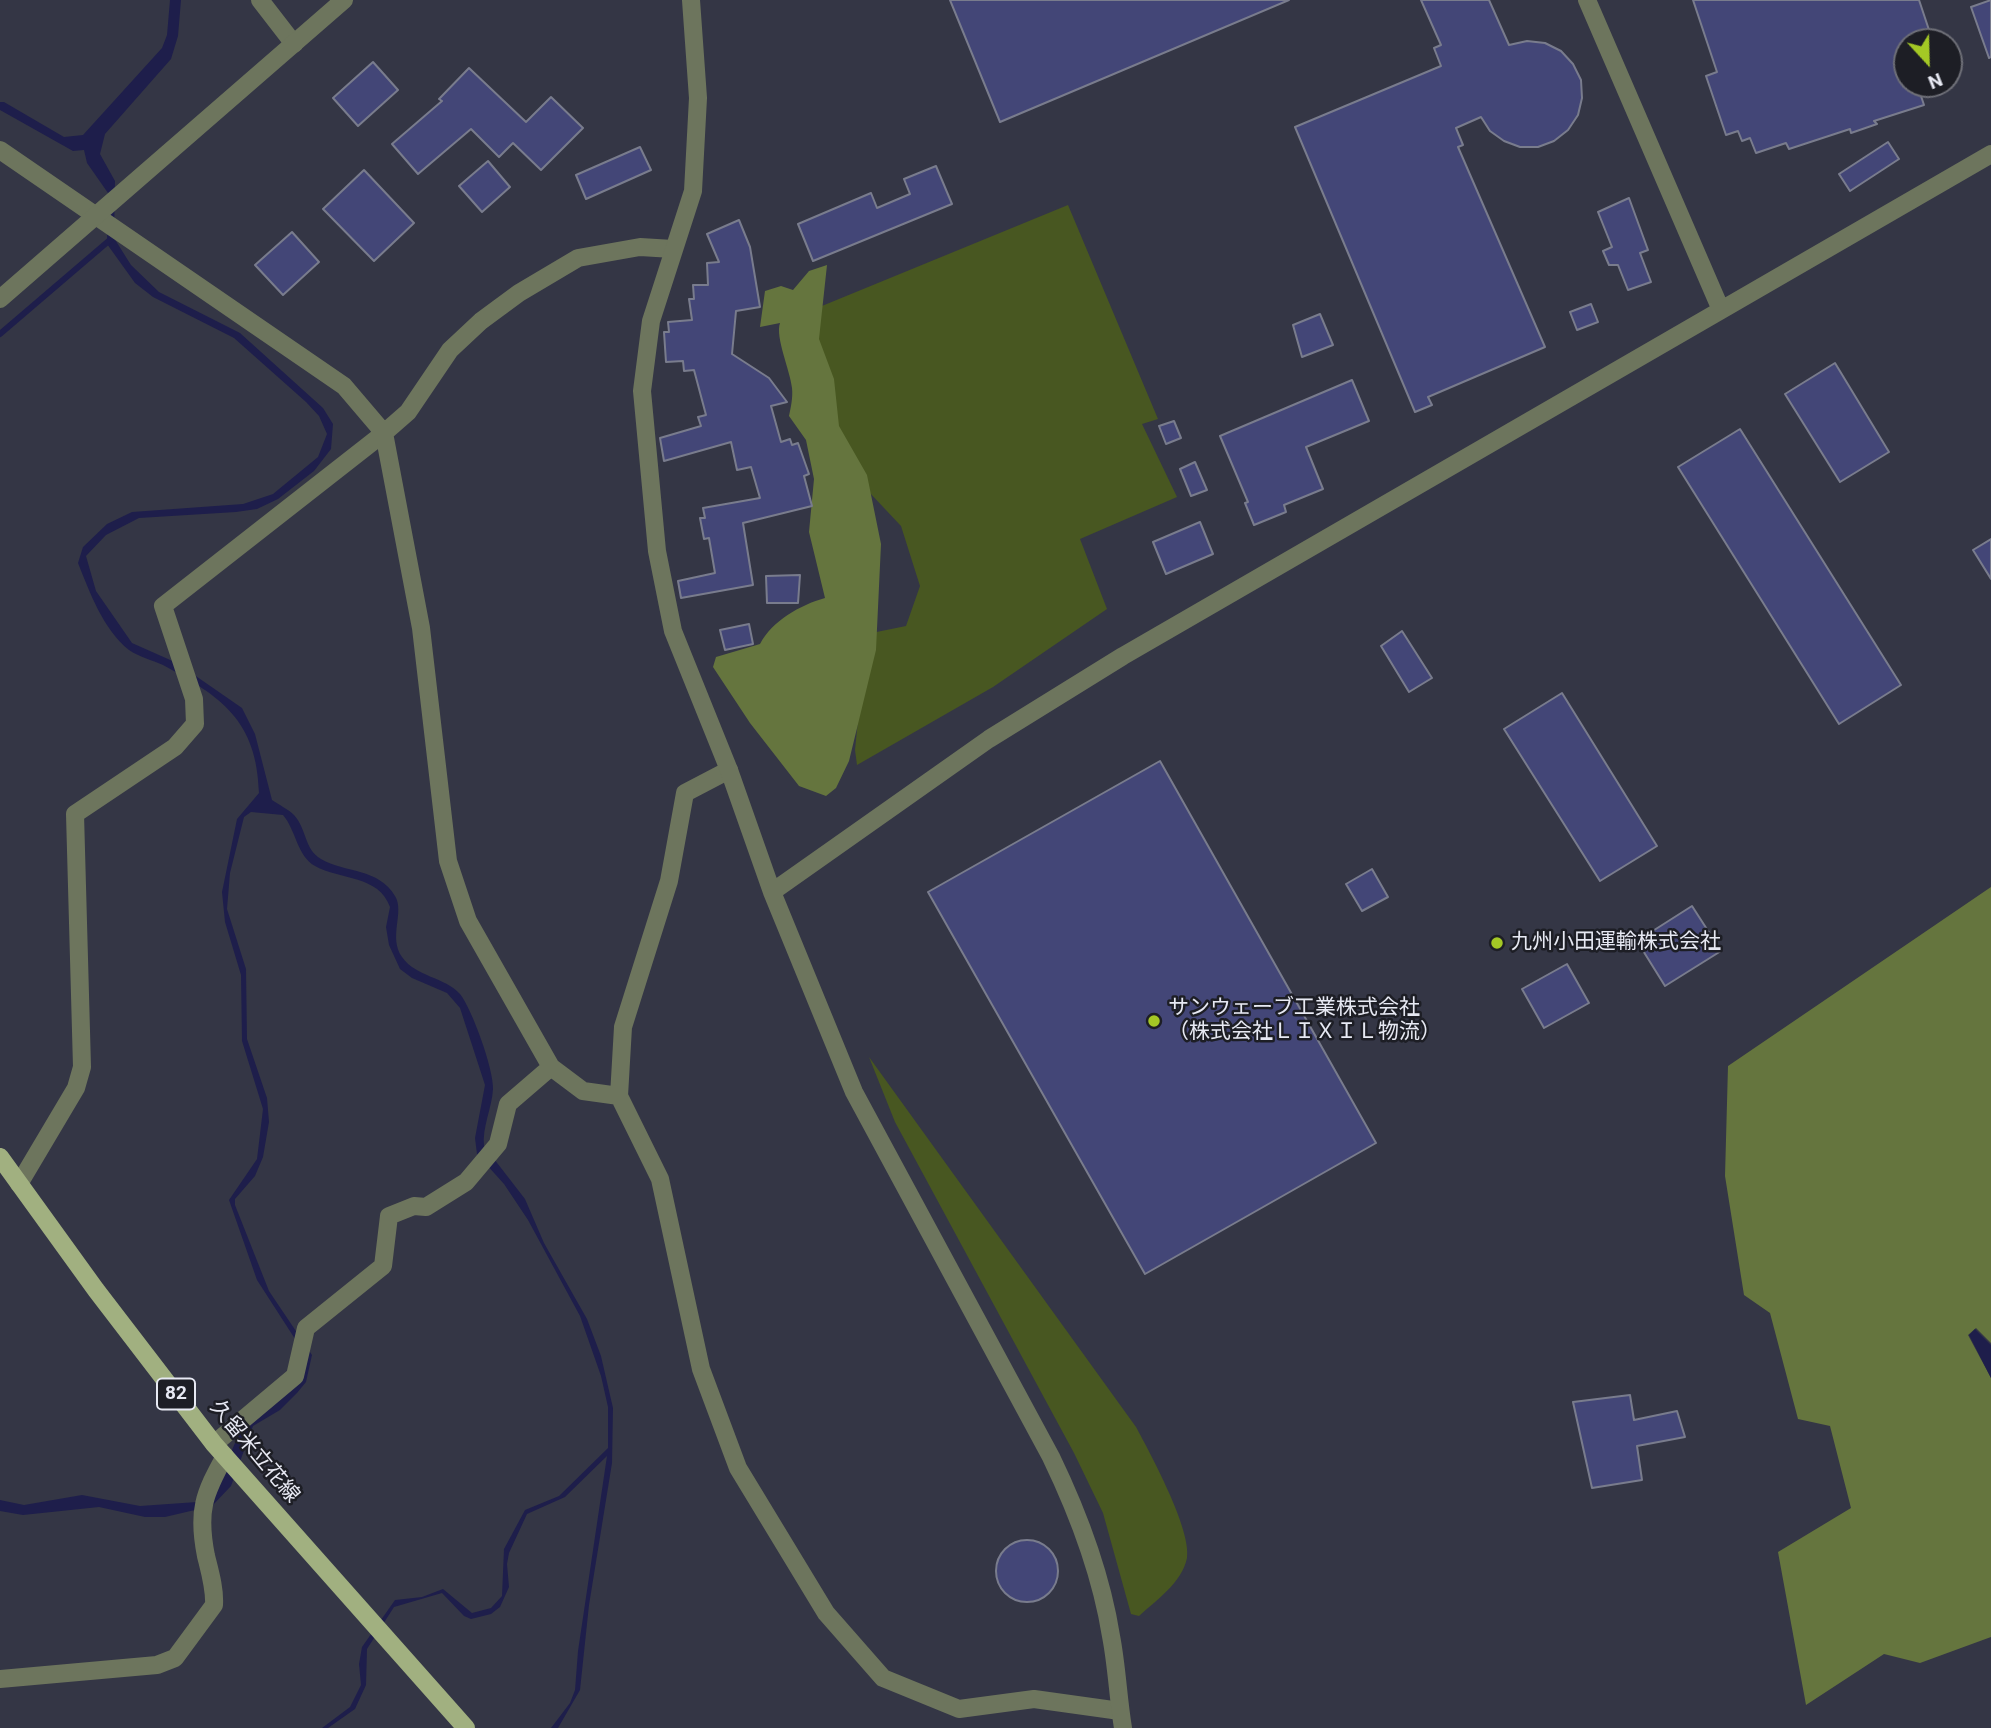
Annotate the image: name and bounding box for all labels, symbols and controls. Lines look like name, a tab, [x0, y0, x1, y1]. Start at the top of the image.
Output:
north arrow	[1893, 28, 1963, 98]
text: N	[1925, 68, 1946, 94]
place label: 九州小田運輸株式会社	[1511, 930, 1721, 956]
marker: 九州小田運輸株式会社	[1489, 935, 1505, 951]
place label: サンウェーブ工業株式会社 （株式会社ＬＩＸＩＬ物流）	[1168, 996, 1441, 1046]
marker: サンウェーブ工業株式会社 （株式会社ＬＩＸＩＬ物流）	[1146, 1013, 1162, 1029]
road number: 82	[157, 1378, 195, 1410]
street label: 久留米立花線	[204, 1396, 304, 1508]

